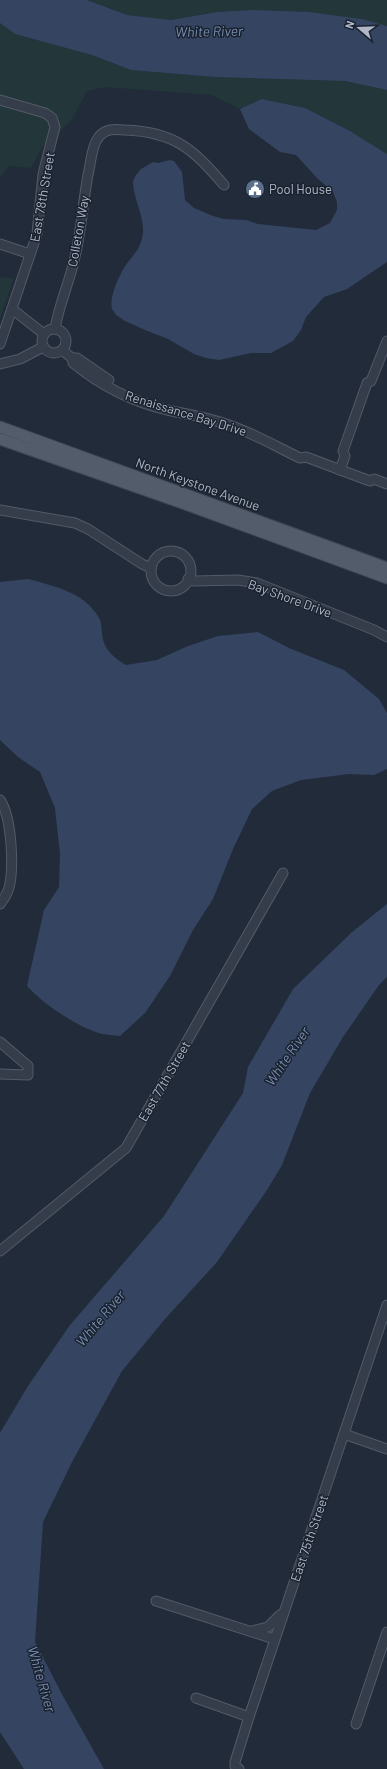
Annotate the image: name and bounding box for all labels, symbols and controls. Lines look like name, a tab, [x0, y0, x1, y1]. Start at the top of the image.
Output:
north arrow	[339, 8, 379, 48]
text: N	[342, 19, 356, 30]
water label: White River	[175, 22, 244, 40]
street label: East 78th Street	[26, 151, 58, 243]
public building icon: Pool House	[244, 178, 266, 200]
place label: Pool House	[269, 181, 332, 197]
street label: Colleton Way	[64, 194, 92, 268]
street label: Renaissance Bay Drive	[123, 387, 249, 439]
street label: North Keystone Avenue	[134, 454, 262, 514]
street label: Bay Shore Drive	[246, 575, 334, 621]
water label: White River	[261, 1022, 314, 1089]
street label: East 77th Street	[135, 1038, 193, 1124]
water label: White River	[72, 1286, 129, 1349]
street label: East 75th Street	[287, 1492, 331, 1584]
water label: White River	[25, 1644, 60, 1715]

